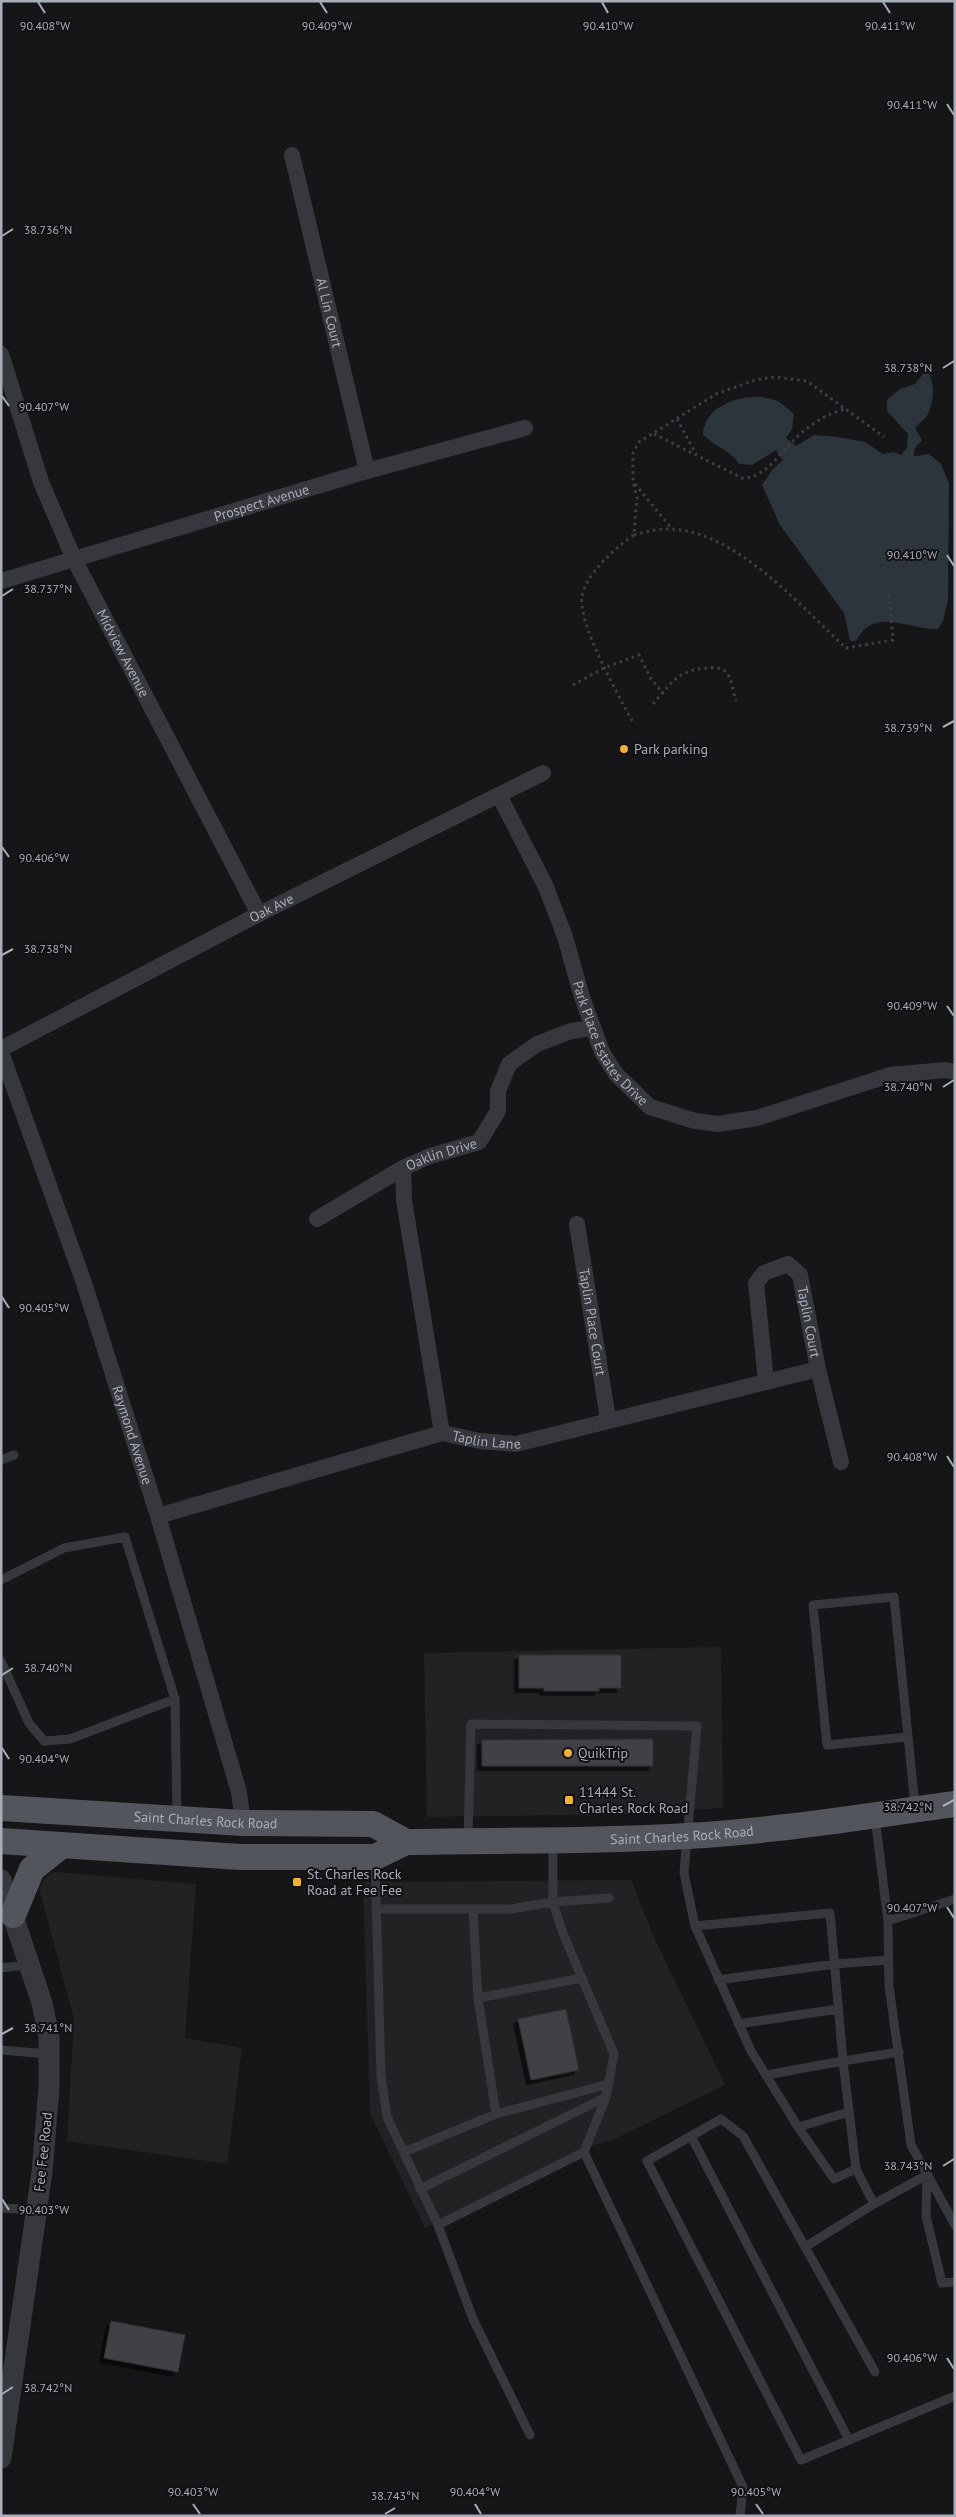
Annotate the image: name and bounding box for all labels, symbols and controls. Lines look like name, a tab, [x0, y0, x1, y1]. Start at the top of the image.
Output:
text: 90.408°W	[20, 18, 70, 33]
text: 90.409°W	[302, 18, 352, 33]
text: 90.410°W	[583, 18, 633, 33]
text: 90.411°W	[865, 18, 915, 33]
text: 90.411°W	[887, 97, 937, 112]
text: 38.736°N	[24, 222, 72, 237]
street label: Al Lin Court	[312, 276, 346, 349]
text: 38.738°N	[884, 360, 932, 375]
text: 90.407°W	[19, 399, 69, 414]
street label: Prospect Avenue	[212, 480, 311, 525]
text: 90.410°W	[887, 547, 937, 562]
text: 38.737°N	[24, 581, 72, 596]
street label: Midview Avenue	[93, 606, 153, 700]
text: 38.739°N	[884, 720, 932, 735]
place label: Park parking	[634, 740, 708, 758]
marker: Park parking	[618, 743, 630, 755]
text: 90.406°W	[19, 850, 69, 865]
street label: Oak Ave	[246, 889, 297, 927]
text: 38.738°N	[24, 941, 72, 956]
street label: Park Place Estates Drive	[569, 979, 652, 1109]
text: 90.409°W	[887, 998, 937, 1013]
text: 38.740°N	[884, 1079, 932, 1094]
street label: Oaklin Drive	[403, 1134, 479, 1175]
street label: Taplin Place Court	[575, 1267, 610, 1377]
street label: Taplin Court	[793, 1285, 825, 1360]
text: 90.405°W	[19, 1300, 69, 1315]
street label: Raymond Avenue	[108, 1383, 156, 1487]
street label: Taplin Lane	[451, 1426, 523, 1453]
text: 90.408°W	[887, 1449, 937, 1464]
text: 38.740°N	[24, 1660, 72, 1675]
place label: QuikTrip	[578, 1744, 628, 1762]
marker: QuikTrip	[562, 1747, 574, 1759]
text: 90.404°W	[19, 1751, 69, 1766]
place label: 11444 St. Charles Rock Road	[579, 1783, 688, 1817]
marker: 11444 St. Charles Rock Road	[563, 1794, 575, 1806]
text: 38.742°N	[884, 1799, 932, 1814]
street label: Saint Charles Rock Road	[133, 1807, 278, 1832]
street label: Saint Charles Rock Road	[610, 1822, 755, 1848]
place label: St. Charles Rock Road at Fee Fee	[307, 1865, 402, 1899]
marker: St. Charles Rock Road at Fee Fee	[291, 1876, 303, 1888]
text: 90.407°W	[887, 1900, 937, 1915]
text: 38.741°N	[24, 2020, 72, 2035]
street label: Fee Fee Road	[30, 2111, 56, 2193]
text: 38.743°N	[884, 2158, 932, 2173]
text: 90.403°W	[19, 2202, 69, 2217]
text: 90.406°W	[887, 2350, 937, 2365]
text: 38.742°N	[24, 2380, 72, 2395]
text: 90.403°W	[168, 2484, 218, 2499]
text: 90.404°W	[450, 2484, 500, 2499]
text: 90.405°W	[731, 2484, 781, 2499]
text: 38.743°N	[371, 2488, 419, 2503]

